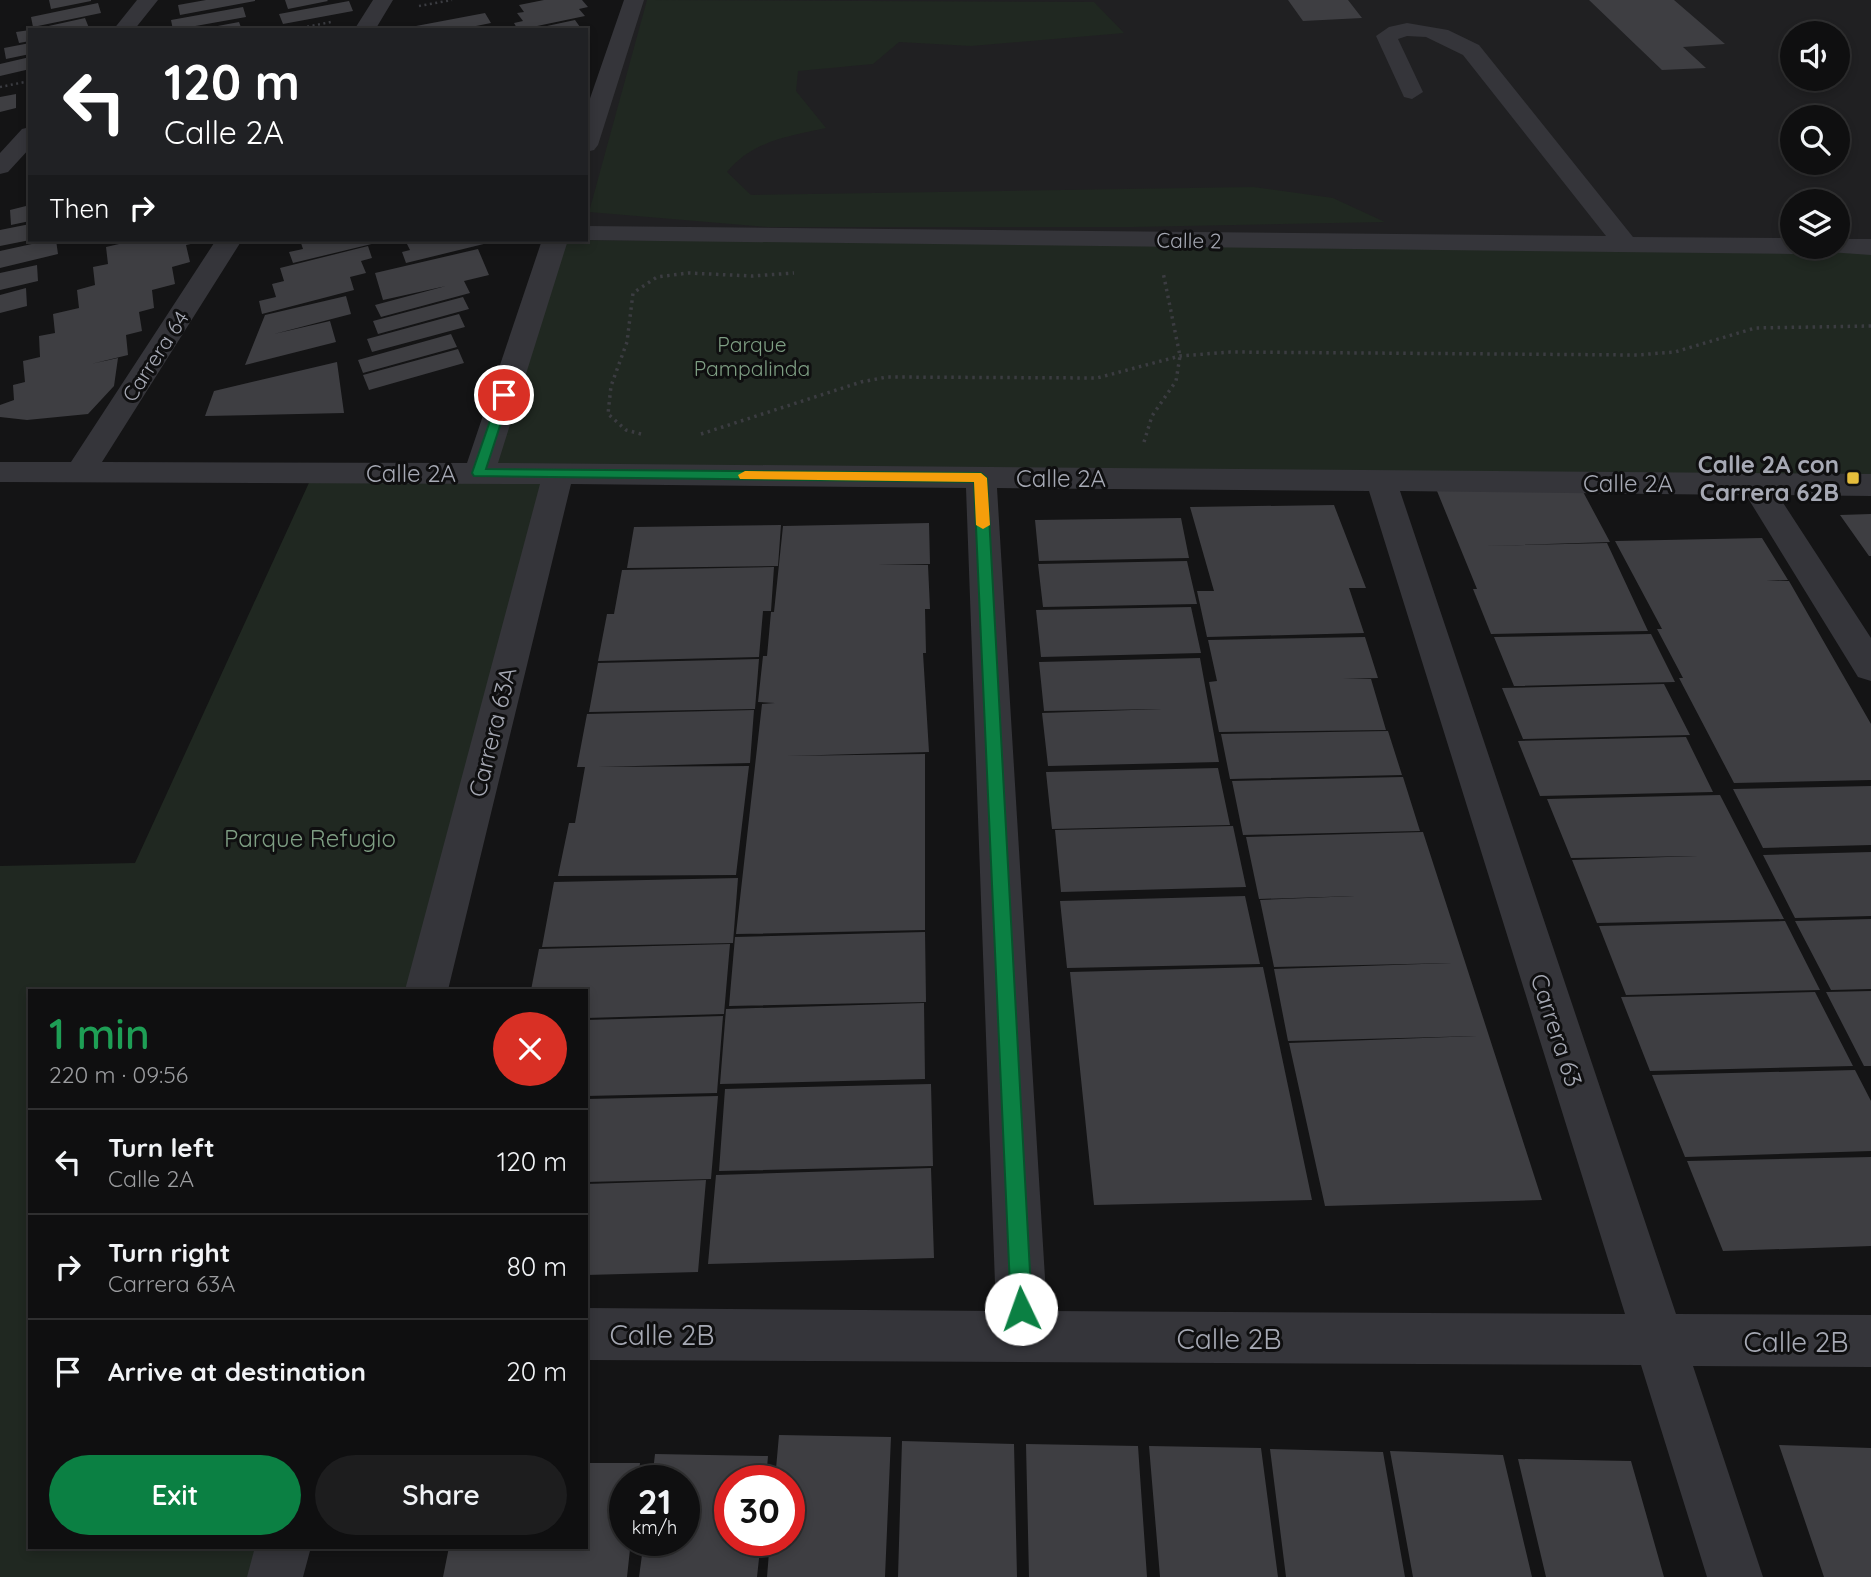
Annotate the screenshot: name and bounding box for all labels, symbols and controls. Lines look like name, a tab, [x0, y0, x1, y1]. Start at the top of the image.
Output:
map controls	[1780, 21, 1850, 259]
button: sound	[1780, 21, 1850, 91]
text: 120 m	[164, 51, 300, 112]
icon: left	[49, 56, 140, 147]
button: search	[1780, 105, 1850, 175]
text: Calle 2A	[164, 112, 284, 152]
icon: right	[123, 189, 161, 227]
button: layers	[1780, 189, 1850, 259]
text: Then	[49, 192, 109, 225]
street label: Calle 2	[1156, 226, 1222, 254]
street label: Carrera 64	[116, 306, 194, 406]
park label: Parque Pampalinda	[694, 331, 810, 381]
pin	[474, 365, 534, 425]
icon: arrive	[485, 376, 523, 414]
place label: Calle 2A con Carrera 62B	[1698, 449, 1839, 507]
street label: Calle 2A	[366, 458, 456, 488]
street label: Calle 2A	[1016, 463, 1106, 493]
street label: Calle 2A	[1583, 468, 1673, 498]
marker: Calle 2A con Carrera 62B	[1845, 470, 1861, 486]
street label: Carrera 63A	[461, 664, 523, 800]
park label: Parque Refugio	[224, 823, 396, 853]
street label: Carrera 63	[1525, 970, 1589, 1090]
text: 1 min	[49, 1007, 150, 1060]
button: close	[493, 1012, 567, 1086]
text: 220 m · 09:56	[49, 1060, 188, 1089]
text: Turn left	[108, 1131, 215, 1164]
icon: left	[49, 1143, 87, 1181]
text: 120 m	[497, 1145, 567, 1178]
text: Calle 2A	[108, 1164, 194, 1193]
text: Turn right	[108, 1236, 230, 1269]
icon: right	[49, 1248, 87, 1286]
text: 80 m	[507, 1250, 567, 1283]
text: Carrera 63A	[108, 1269, 235, 1298]
position arrow	[984, 1272, 1058, 1346]
street label: Calle 2B	[609, 1317, 715, 1352]
street label: Calle 2B	[1176, 1321, 1282, 1356]
street label: Calle 2B	[1743, 1324, 1849, 1359]
icon: arrive	[49, 1353, 87, 1391]
text: Arrive at destination	[108, 1355, 366, 1388]
text: 20 m	[506, 1355, 567, 1388]
button: Exit	[49, 1455, 301, 1535]
button: Share	[315, 1455, 567, 1535]
speed limit sign: 30	[714, 1465, 805, 1556]
text: 21	[638, 1479, 671, 1523]
text: km/h	[632, 1516, 677, 1539]

